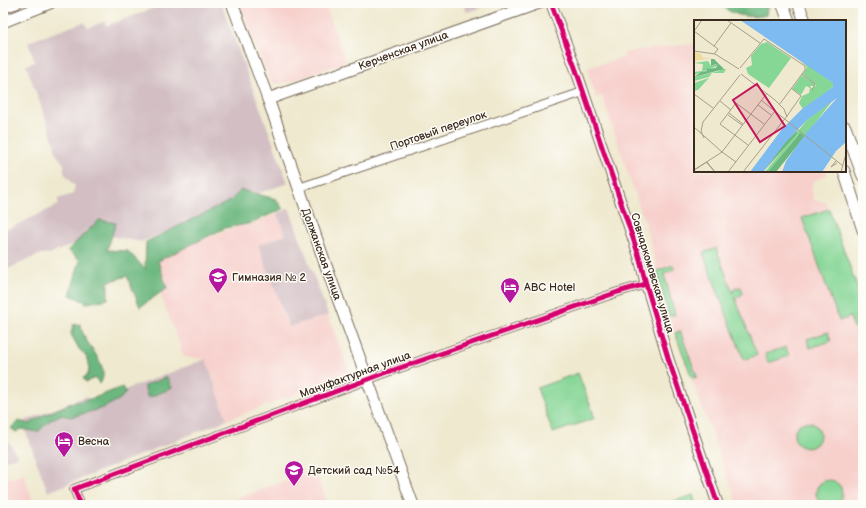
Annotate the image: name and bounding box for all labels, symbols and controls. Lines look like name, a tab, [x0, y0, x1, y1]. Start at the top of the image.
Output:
inset map	[694, 20, 846, 172]
street label: Керченская улица	[357, 28, 450, 73]
street label: Портовый переулок	[388, 108, 488, 153]
street label: Должанская улица	[299, 206, 344, 302]
street label: Совнаркомовская улица	[628, 211, 677, 335]
school or university icon: Гимназия № 2	[207, 266, 229, 294]
place label: Гимназия № 2	[232, 271, 306, 284]
hotel icon: ABC Hotel	[499, 276, 521, 304]
place label: ABC Hotel	[524, 281, 575, 294]
street label: Мануфактурная улица	[298, 348, 413, 401]
hotel icon: Весна	[53, 430, 75, 458]
place label: Весна	[78, 435, 110, 448]
school or university icon: Детский сад №54	[283, 459, 305, 487]
place label: Детский сад №54	[308, 464, 400, 477]

